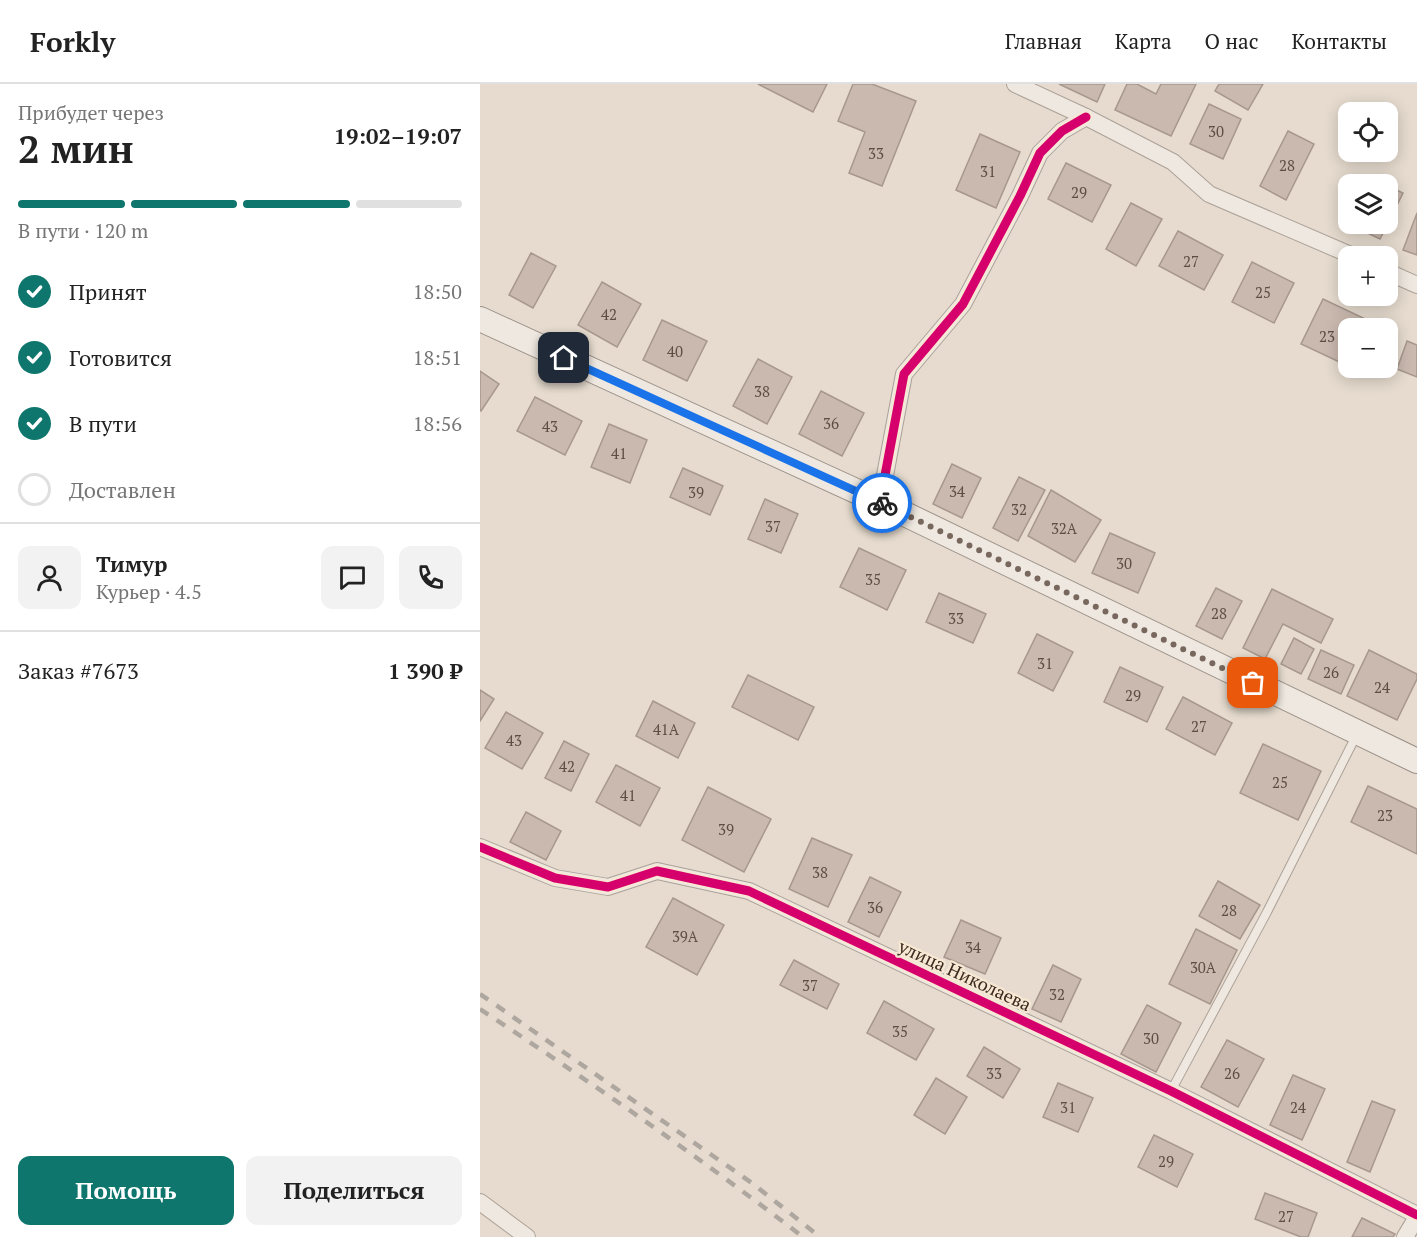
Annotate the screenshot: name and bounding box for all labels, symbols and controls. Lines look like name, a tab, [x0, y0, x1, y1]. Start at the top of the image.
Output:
text: Forkly	[30, 23, 115, 60]
text: Главная	[1005, 27, 1082, 55]
text: Карта	[1115, 27, 1172, 55]
text: О нас	[1205, 27, 1258, 55]
text: Контакты	[1291, 27, 1387, 55]
text: Прибудет через	[18, 99, 164, 126]
map controls	[1338, 102, 1398, 378]
button: locate	[1338, 102, 1398, 162]
text: 19:02–19:07	[334, 121, 462, 150]
house number: 30	[1208, 121, 1224, 141]
text: 2 мин	[18, 122, 134, 174]
house number: 33	[868, 143, 884, 163]
house number: 28	[1279, 155, 1295, 175]
house number: 31	[980, 161, 996, 181]
button: layers	[1338, 174, 1398, 234]
house number: 29	[1071, 182, 1087, 202]
text: В пути · 120 m	[18, 217, 148, 244]
button: +	[1338, 246, 1398, 306]
house number: 27	[1183, 251, 1199, 271]
icon: check	[18, 275, 51, 308]
text: Принят	[69, 277, 147, 306]
text: 18:50	[413, 278, 462, 305]
house number: 25	[1255, 282, 1271, 302]
house number: 42	[601, 304, 617, 324]
button: −	[1338, 318, 1398, 378]
house number: 23	[1319, 326, 1335, 346]
pin	[538, 332, 589, 383]
icon: check	[18, 341, 51, 374]
icon: home	[547, 341, 580, 374]
house number: 40	[667, 341, 683, 361]
text: Готовится	[69, 343, 172, 372]
text: 18:51	[413, 344, 462, 371]
house number: 38	[754, 381, 770, 401]
icon: check	[18, 407, 51, 440]
text: В пути	[69, 409, 137, 438]
text: 18:56	[413, 410, 462, 437]
house number: 36	[823, 413, 839, 433]
house number: 43	[542, 416, 558, 436]
house number: 41	[611, 443, 627, 463]
courier	[852, 473, 912, 533]
text: Доставлен	[69, 475, 176, 504]
house number: 34	[949, 481, 965, 501]
house number: 39	[688, 482, 704, 502]
icon: bike	[866, 487, 899, 520]
house number: 32	[1011, 499, 1027, 519]
house number: 37	[765, 516, 781, 536]
house number: 32А	[1051, 518, 1078, 538]
button: person	[18, 546, 81, 609]
button: chat	[321, 546, 384, 609]
button: phone	[399, 546, 462, 609]
text: Тимур	[96, 549, 167, 578]
house number: 30	[1116, 553, 1132, 573]
house number: 35	[865, 569, 881, 589]
text: Курьер · 4.5	[96, 578, 202, 605]
house number: 28	[1211, 603, 1227, 623]
house number: 33	[948, 608, 964, 628]
house number: 31	[1037, 653, 1053, 673]
text: Заказ #7673	[18, 656, 139, 685]
text: 1 390 ₽	[388, 656, 462, 685]
pin	[1227, 657, 1278, 708]
house number: 26	[1323, 662, 1339, 682]
icon: bag	[1236, 666, 1269, 699]
house number: 24	[1374, 677, 1390, 697]
house number: 29	[1125, 685, 1141, 705]
house number: 27	[1191, 716, 1207, 736]
house number: 41А	[653, 719, 680, 739]
house number: 43	[506, 730, 522, 750]
house number: 42	[559, 756, 575, 776]
house number: 25	[1272, 772, 1288, 792]
house number: 41	[620, 785, 636, 805]
house number: 23	[1377, 805, 1393, 825]
house number: 39	[718, 819, 734, 839]
house number: 38	[812, 862, 828, 882]
house number: 36	[867, 897, 883, 917]
house number: 28	[1221, 900, 1237, 920]
house number: 39А	[672, 926, 699, 946]
street label: улица Николаева	[894, 933, 1035, 1016]
house number: 34	[965, 937, 981, 957]
house number: 30А	[1190, 957, 1217, 977]
house number: 37	[802, 975, 818, 995]
house number: 32	[1049, 984, 1065, 1004]
house number: 35	[892, 1021, 908, 1041]
house number: 30	[1143, 1028, 1159, 1048]
house number: 33	[986, 1063, 1002, 1083]
house number: 26	[1224, 1063, 1240, 1083]
house number: 31	[1060, 1097, 1076, 1117]
house number: 24	[1290, 1097, 1306, 1117]
house number: 29	[1158, 1151, 1174, 1171]
button: Помощь	[18, 1156, 234, 1225]
button: Поделиться	[246, 1156, 462, 1225]
house number: 27	[1278, 1206, 1294, 1226]

